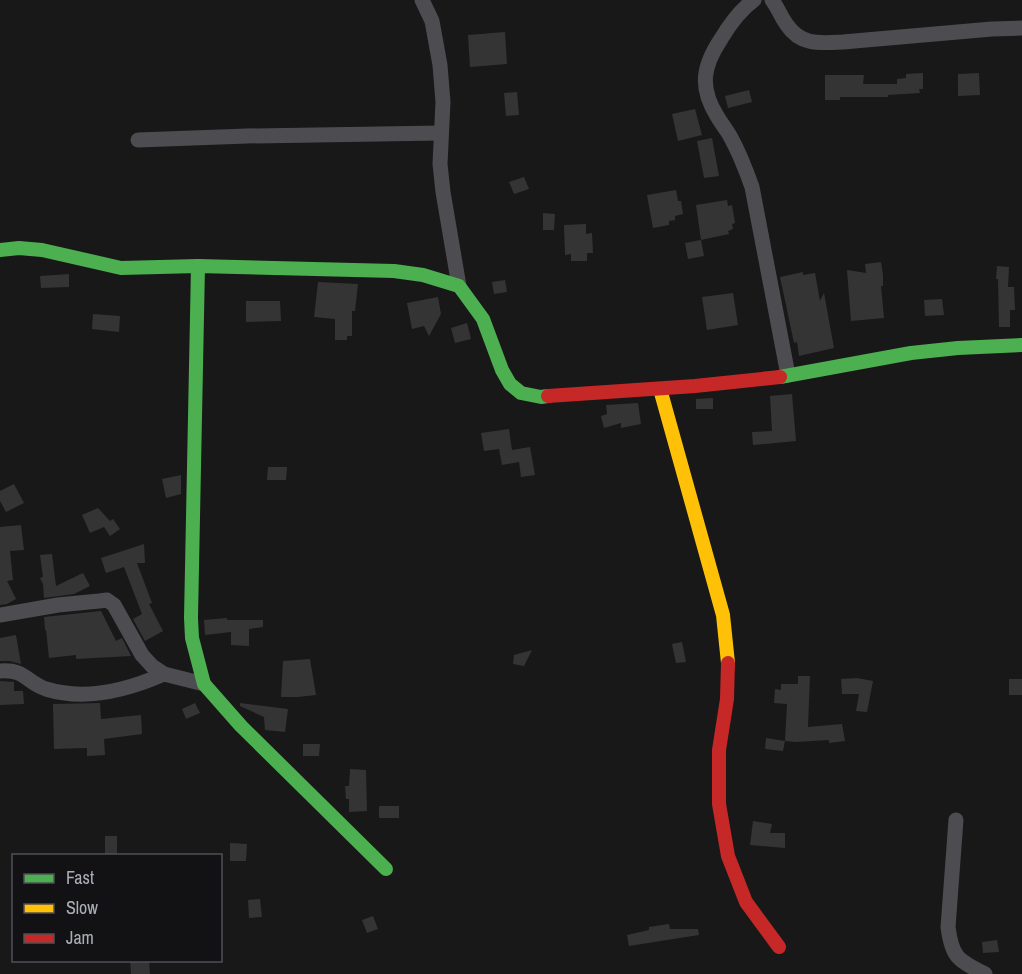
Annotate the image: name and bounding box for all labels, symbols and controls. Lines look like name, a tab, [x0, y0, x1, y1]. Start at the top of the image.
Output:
legend	[12, 854, 222, 962]
text: Fast	[66, 865, 94, 890]
text: Slow	[66, 895, 98, 920]
text: Jam	[66, 925, 94, 950]

